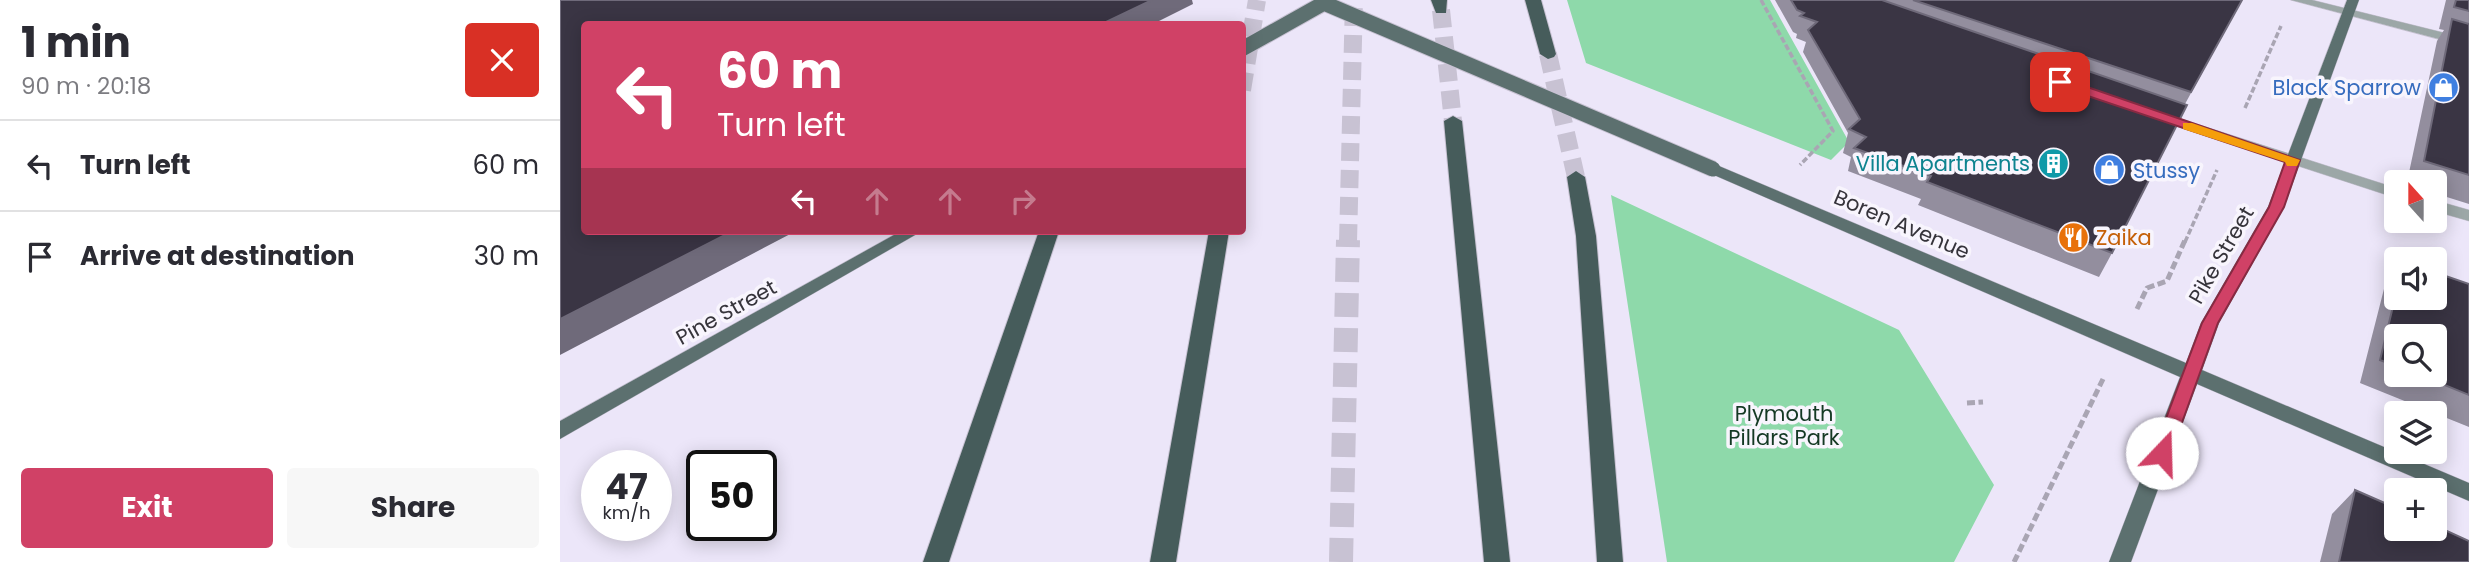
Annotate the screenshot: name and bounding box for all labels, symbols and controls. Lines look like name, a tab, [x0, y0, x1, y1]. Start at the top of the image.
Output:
text: 1 min	[21, 13, 131, 72]
button: close	[465, 23, 539, 97]
text: 60 m	[717, 37, 842, 105]
icon: left	[602, 49, 693, 140]
pin	[2030, 52, 2090, 112]
icon: arrive	[2041, 63, 2079, 101]
text: 90 m · 20:18	[21, 70, 151, 102]
shop icon: Black Sparrow	[2427, 70, 2461, 104]
place label: Black Sparrow	[2273, 73, 2421, 102]
text: Turn left	[717, 102, 846, 147]
building icon: Villa Apartments	[2036, 146, 2070, 180]
icon: left	[21, 147, 59, 185]
text: Turn left	[80, 147, 191, 183]
text: 60 m	[472, 147, 539, 183]
place label: Villa Apartments	[1856, 149, 2030, 178]
shop icon: Stussy	[2093, 153, 2127, 187]
place label: Stussy	[2133, 156, 2200, 185]
north arrow	[2384, 170, 2446, 233]
map controls	[2384, 170, 2447, 541]
icon: left	[785, 182, 823, 220]
icon: ahead	[858, 182, 896, 220]
icon: ahead	[931, 182, 969, 220]
icon: right	[1004, 182, 1042, 220]
street label: Boren Avenue	[1830, 182, 1974, 266]
street label: Pike Street	[2181, 201, 2261, 309]
restaurant icon: Zaika	[2056, 220, 2090, 254]
place label: Zaika	[2096, 223, 2152, 252]
icon: arrive	[21, 238, 59, 276]
text: Arrive at destination	[80, 238, 355, 274]
text: 30 m	[474, 238, 539, 274]
button: sound	[2384, 247, 2447, 310]
street label: Pine Street	[670, 272, 782, 352]
button: search	[2384, 324, 2447, 387]
park label: Plymouth Pillars Park	[1728, 399, 1840, 452]
button: layers	[2384, 401, 2447, 464]
position arrow	[2125, 416, 2199, 490]
speed limit sign: 50	[686, 450, 777, 541]
text: 47	[605, 462, 648, 511]
button: Exit	[21, 468, 273, 548]
button: Share	[287, 468, 539, 548]
button: +	[2384, 478, 2447, 541]
text: km/h	[603, 500, 650, 525]

